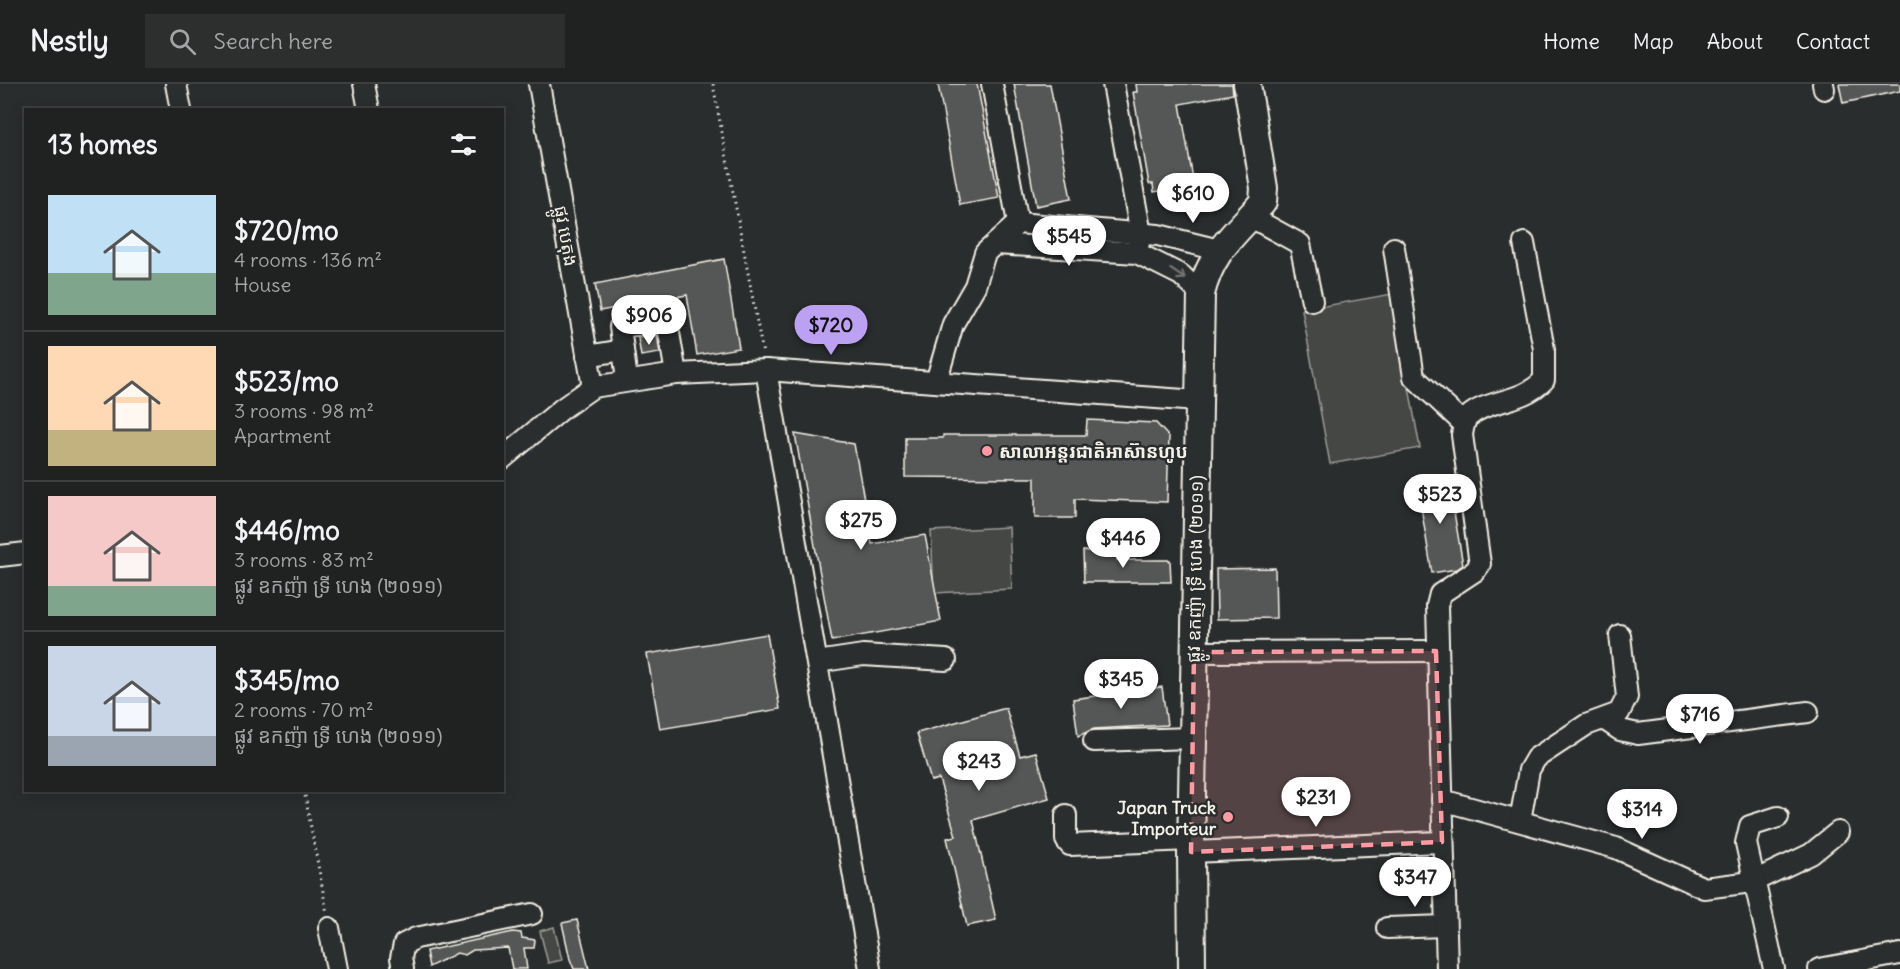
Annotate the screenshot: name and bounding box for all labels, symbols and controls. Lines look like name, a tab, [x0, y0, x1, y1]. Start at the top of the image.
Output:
search box	[145, 14, 565, 68]
text: Nestly	[30, 23, 109, 59]
icon: search	[166, 25, 199, 58]
text: Search here	[214, 27, 333, 55]
text: Home	[1543, 28, 1600, 55]
text: Map	[1633, 28, 1674, 55]
text: About	[1707, 28, 1763, 55]
text: Contact	[1796, 28, 1870, 55]
text: 13 homes	[48, 128, 158, 161]
icon: filters	[447, 128, 480, 161]
pin: $610	[1157, 173, 1229, 224]
text: $610	[1171, 180, 1215, 205]
street label: ផ្លូវ បេតុង	[544, 204, 583, 269]
text: $720/mo	[234, 214, 339, 247]
pin: $545	[1033, 216, 1105, 267]
icon: home	[96, 219, 168, 291]
text: $545	[1046, 223, 1092, 248]
text: 4 rooms · 136 m²	[234, 247, 382, 272]
one-way arrow	[1169, 269, 1186, 281]
text: House	[234, 272, 291, 297]
pin: $906	[613, 295, 685, 346]
text: $906	[625, 302, 673, 327]
pin: $720	[795, 305, 867, 356]
text: $720	[809, 312, 854, 337]
text: $523/mo	[234, 365, 339, 398]
icon: home	[96, 370, 168, 442]
text: 3 rooms · 98 m²	[234, 398, 374, 423]
text: Apartment	[234, 423, 331, 448]
place label: សាលាអន្ដរជាតិអាស៊ានហូប	[999, 440, 1188, 463]
marker: សាលាអន្ដរជាតិអាស៊ានហូប	[980, 444, 994, 458]
pin: $523	[1404, 474, 1476, 525]
street label: ផ្លូវ ឧកញ៉ា ទ្រី ហេង (២០១១)	[1182, 475, 1213, 663]
text: $523	[1418, 481, 1462, 506]
pin: $275	[825, 500, 897, 551]
text: $275	[839, 507, 883, 532]
text: $446/mo	[234, 514, 340, 547]
pin: $446	[1087, 518, 1159, 569]
icon: home	[96, 520, 168, 592]
text: $446	[1100, 525, 1146, 550]
text: 3 rooms · 83 m²	[234, 547, 374, 572]
text: ផ្លូវ ឧកញ៉ា ទ្រី ហេង (២០១១)	[234, 573, 442, 598]
pin: $345	[1085, 659, 1157, 710]
text: $345/mo	[234, 664, 340, 697]
text: $345	[1098, 666, 1144, 691]
icon: home	[96, 670, 168, 742]
pin: $716	[1664, 694, 1736, 745]
text: 2 rooms · 70 m²	[234, 697, 374, 722]
text: $716	[1680, 701, 1720, 726]
text: ផ្លូវ ឧកញ៉ា ទ្រី ហេង (២០១១)	[234, 723, 442, 748]
pin: $243	[943, 741, 1015, 792]
text: $243	[957, 748, 1001, 773]
pin: $231	[1280, 777, 1352, 828]
text: $231	[1295, 784, 1337, 809]
pin: $314	[1606, 789, 1678, 840]
place label: Japan Truck Importeur	[1117, 796, 1217, 840]
text: $314	[1621, 796, 1663, 821]
marker: Japan Truck Importeur	[1221, 810, 1235, 824]
pin: $347	[1379, 857, 1451, 908]
text: $347	[1393, 864, 1437, 889]

